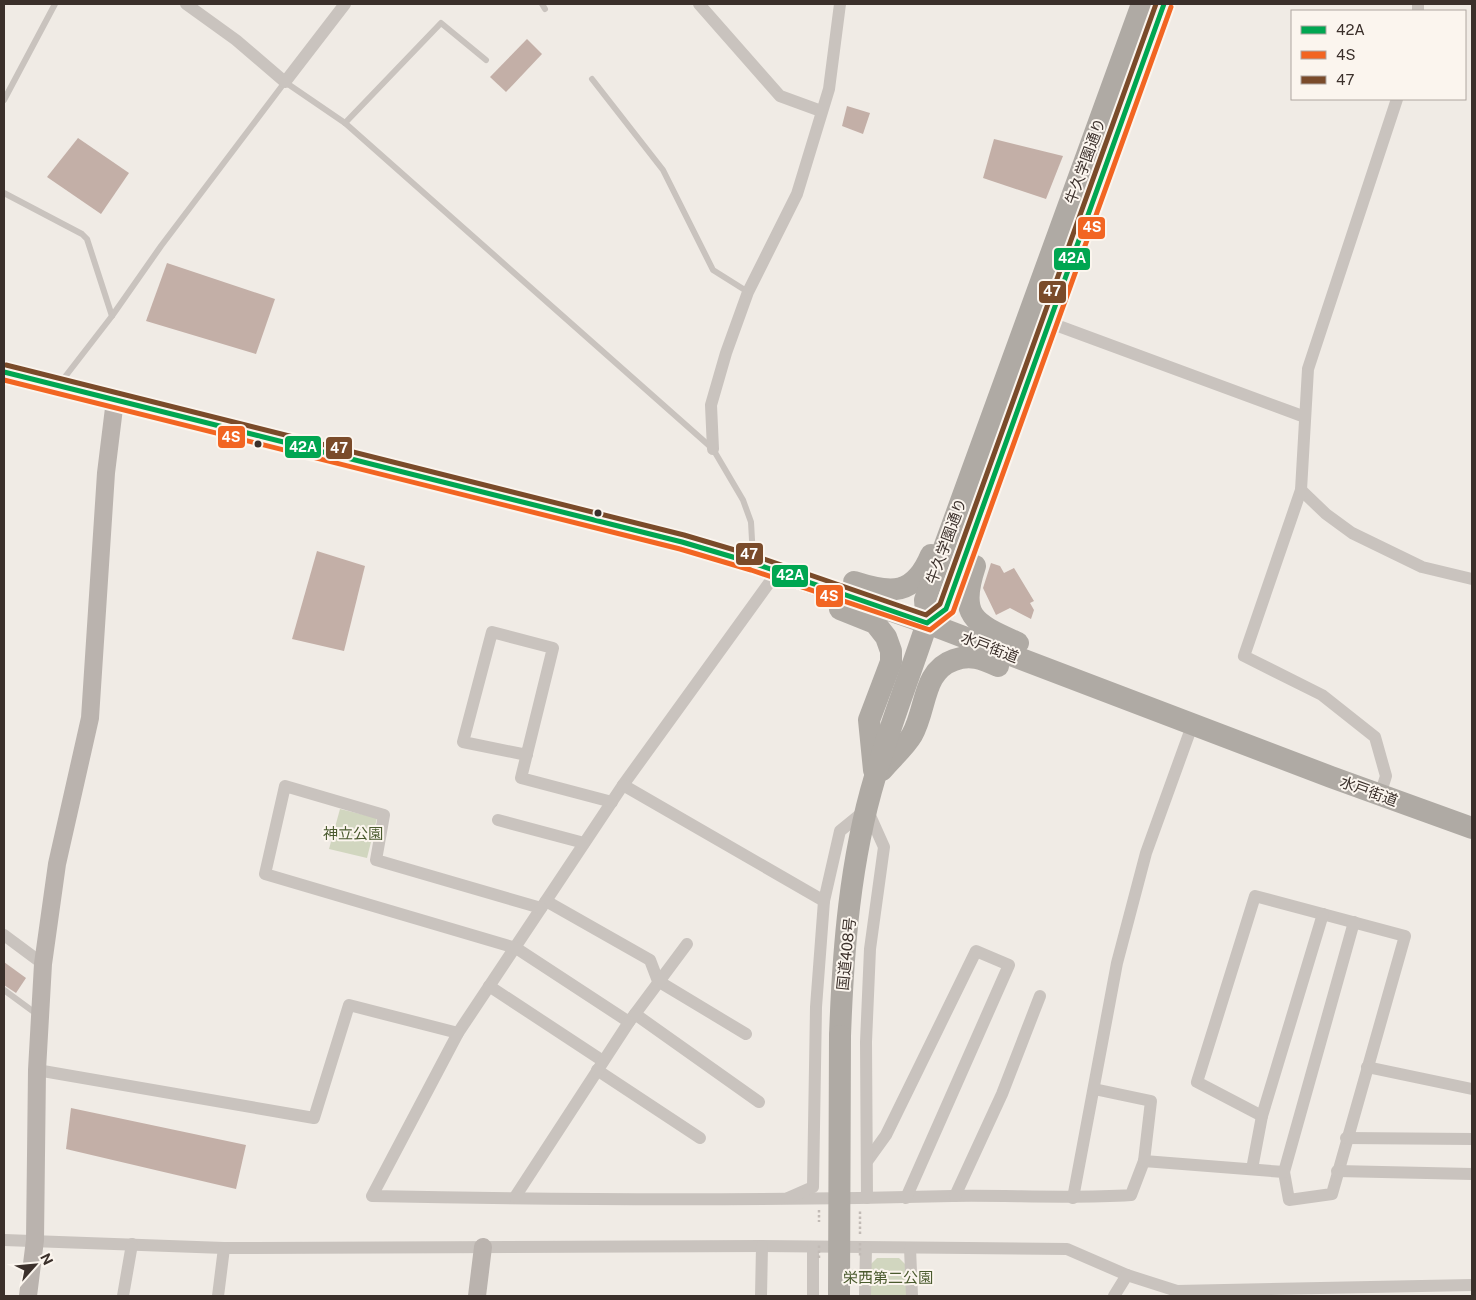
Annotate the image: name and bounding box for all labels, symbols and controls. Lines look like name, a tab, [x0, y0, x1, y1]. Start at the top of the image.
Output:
legend	[1291, 10, 1466, 100]
text: 42A	[1336, 21, 1365, 38]
text: 4S	[1336, 46, 1355, 63]
text: 47	[1336, 71, 1354, 88]
street label: 牛久学園通り	[1062, 116, 1108, 206]
line badge: 4S	[1077, 216, 1106, 240]
text: 4S	[1083, 219, 1101, 235]
line badge: 42A	[1053, 247, 1091, 271]
text: 42A	[1058, 250, 1086, 266]
line badge: 47	[1038, 280, 1067, 304]
text: 47	[1043, 283, 1061, 299]
line badge: 4S	[217, 425, 246, 449]
text: 4S	[222, 429, 240, 445]
line badge: 42A	[284, 435, 322, 459]
line badge: 47	[325, 436, 353, 460]
unlabelled marker	[253, 439, 263, 449]
text: 42A	[289, 439, 317, 455]
text: 47	[330, 440, 348, 456]
street label: 牛久学園通り	[923, 496, 969, 586]
unlabelled marker	[593, 508, 603, 518]
line badge: 47	[735, 542, 764, 566]
text: 47	[740, 546, 758, 562]
line badge: 42A	[771, 564, 809, 588]
text: 42A	[776, 567, 804, 583]
line badge: 4S	[815, 584, 844, 608]
text: 4S	[820, 588, 838, 604]
street label: 水戸街道	[959, 628, 1021, 666]
street label: 水戸街道	[1338, 773, 1400, 809]
park label: 神立公園	[323, 825, 383, 842]
street label: 国道408号	[834, 917, 858, 991]
north arrow	[10, 1240, 60, 1290]
text: N	[37, 1251, 56, 1268]
park label: 栄西第二公園	[843, 1269, 933, 1286]

